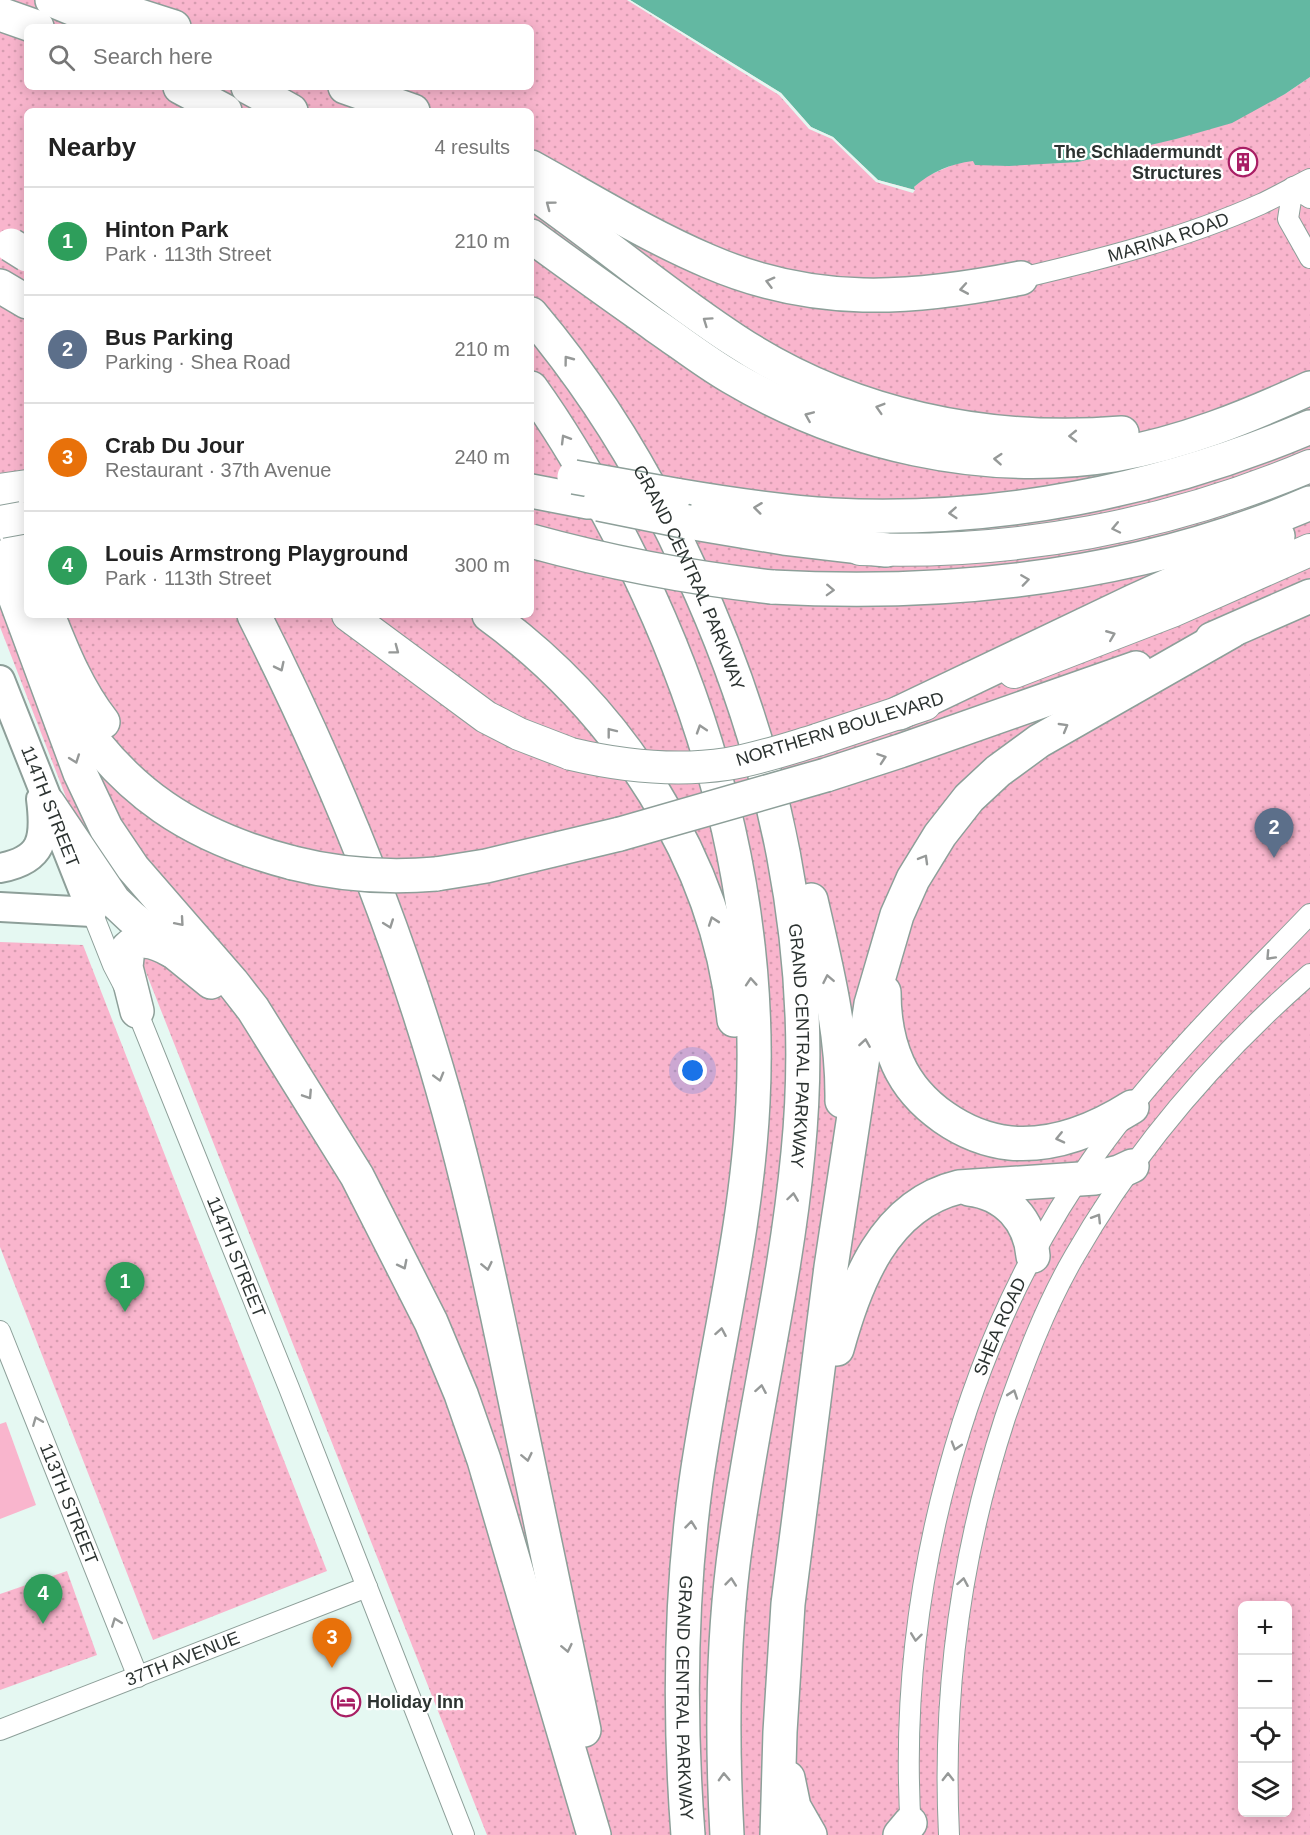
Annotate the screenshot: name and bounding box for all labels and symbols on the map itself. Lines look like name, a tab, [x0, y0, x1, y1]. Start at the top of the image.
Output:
place label: The Schladermundt Structures	[1054, 142, 1222, 183]
building icon: The Schladermundt Structures	[1227, 146, 1259, 178]
one-way arrow	[546, 201, 557, 212]
street label: MARINA ROAD	[1106, 208, 1232, 266]
one-way arrow	[765, 277, 776, 289]
one-way arrow	[959, 282, 969, 295]
one-way arrow	[703, 317, 714, 328]
one-way arrow	[565, 356, 576, 367]
one-way arrow	[875, 403, 886, 416]
one-way arrow	[804, 411, 815, 423]
one-way arrow	[1068, 429, 1077, 442]
one-way arrow	[561, 435, 573, 445]
one-way arrow	[993, 453, 1002, 466]
street label: GRAND CENTRAL PARKWAY	[629, 462, 748, 693]
one-way arrow	[754, 502, 763, 515]
one-way arrow	[949, 507, 958, 520]
one-way arrow	[1111, 520, 1121, 533]
one-way arrow	[1020, 574, 1029, 586]
one-way arrow	[826, 583, 835, 596]
one-way arrow	[1105, 630, 1116, 642]
one-way arrow	[388, 643, 399, 654]
one-way arrow	[272, 661, 284, 672]
street label: NORTHERN BOULEVARD	[734, 688, 946, 770]
one-way arrow	[1058, 723, 1068, 734]
one-way arrow	[696, 724, 709, 735]
one-way arrow	[607, 727, 618, 738]
street label: 114TH STREET	[17, 743, 83, 870]
one-way arrow	[876, 752, 887, 765]
one-way arrow	[68, 753, 80, 764]
pin: 2	[1254, 808, 1294, 858]
one-way arrow	[917, 855, 929, 865]
one-way arrow	[172, 915, 183, 926]
one-way arrow	[708, 916, 720, 927]
one-way arrow	[381, 918, 394, 929]
street label: GRAND CENTRAL PARKWAY	[785, 922, 813, 1169]
one-way arrow	[1266, 949, 1277, 960]
one-way arrow	[822, 974, 835, 984]
one-way arrow	[745, 977, 758, 986]
one-way arrow	[858, 1038, 870, 1048]
your location	[678, 1056, 707, 1085]
one-way arrow	[432, 1071, 444, 1082]
one-way arrow	[301, 1088, 312, 1099]
one-way arrow	[1055, 1130, 1065, 1143]
one-way arrow	[787, 1192, 799, 1201]
street label: 114TH STREET	[203, 1193, 269, 1320]
one-way arrow	[1090, 1214, 1101, 1225]
one-way arrow	[396, 1259, 408, 1270]
one-way arrow	[480, 1261, 493, 1271]
pin: 1	[106, 1262, 144, 1312]
street label: SHEA ROAD	[970, 1274, 1030, 1379]
one-way arrow	[714, 1328, 726, 1337]
one-way arrow	[754, 1385, 767, 1395]
one-way arrow	[1006, 1389, 1019, 1400]
one-way arrow	[32, 1417, 44, 1428]
street label: 113TH STREET	[36, 1440, 102, 1567]
one-way arrow	[951, 1440, 963, 1451]
one-way arrow	[520, 1452, 533, 1462]
one-way arrow	[684, 1520, 697, 1530]
pin: 4	[24, 1574, 63, 1624]
street label: GRAND CENTRAL PARKWAY	[672, 1575, 697, 1821]
one-way arrow	[724, 1577, 737, 1586]
one-way arrow	[957, 1578, 969, 1587]
one-way arrow	[111, 1618, 123, 1629]
pin: 3	[312, 1618, 352, 1668]
street label: 37TH AVENUE	[123, 1628, 243, 1690]
one-way arrow	[911, 1632, 923, 1641]
one-way arrow	[560, 1643, 573, 1653]
hotel icon: Holiday Inn	[330, 1686, 362, 1718]
place label: Holiday Inn	[367, 1692, 464, 1712]
one-way arrow	[718, 1772, 730, 1781]
one-way arrow	[942, 1772, 954, 1781]

